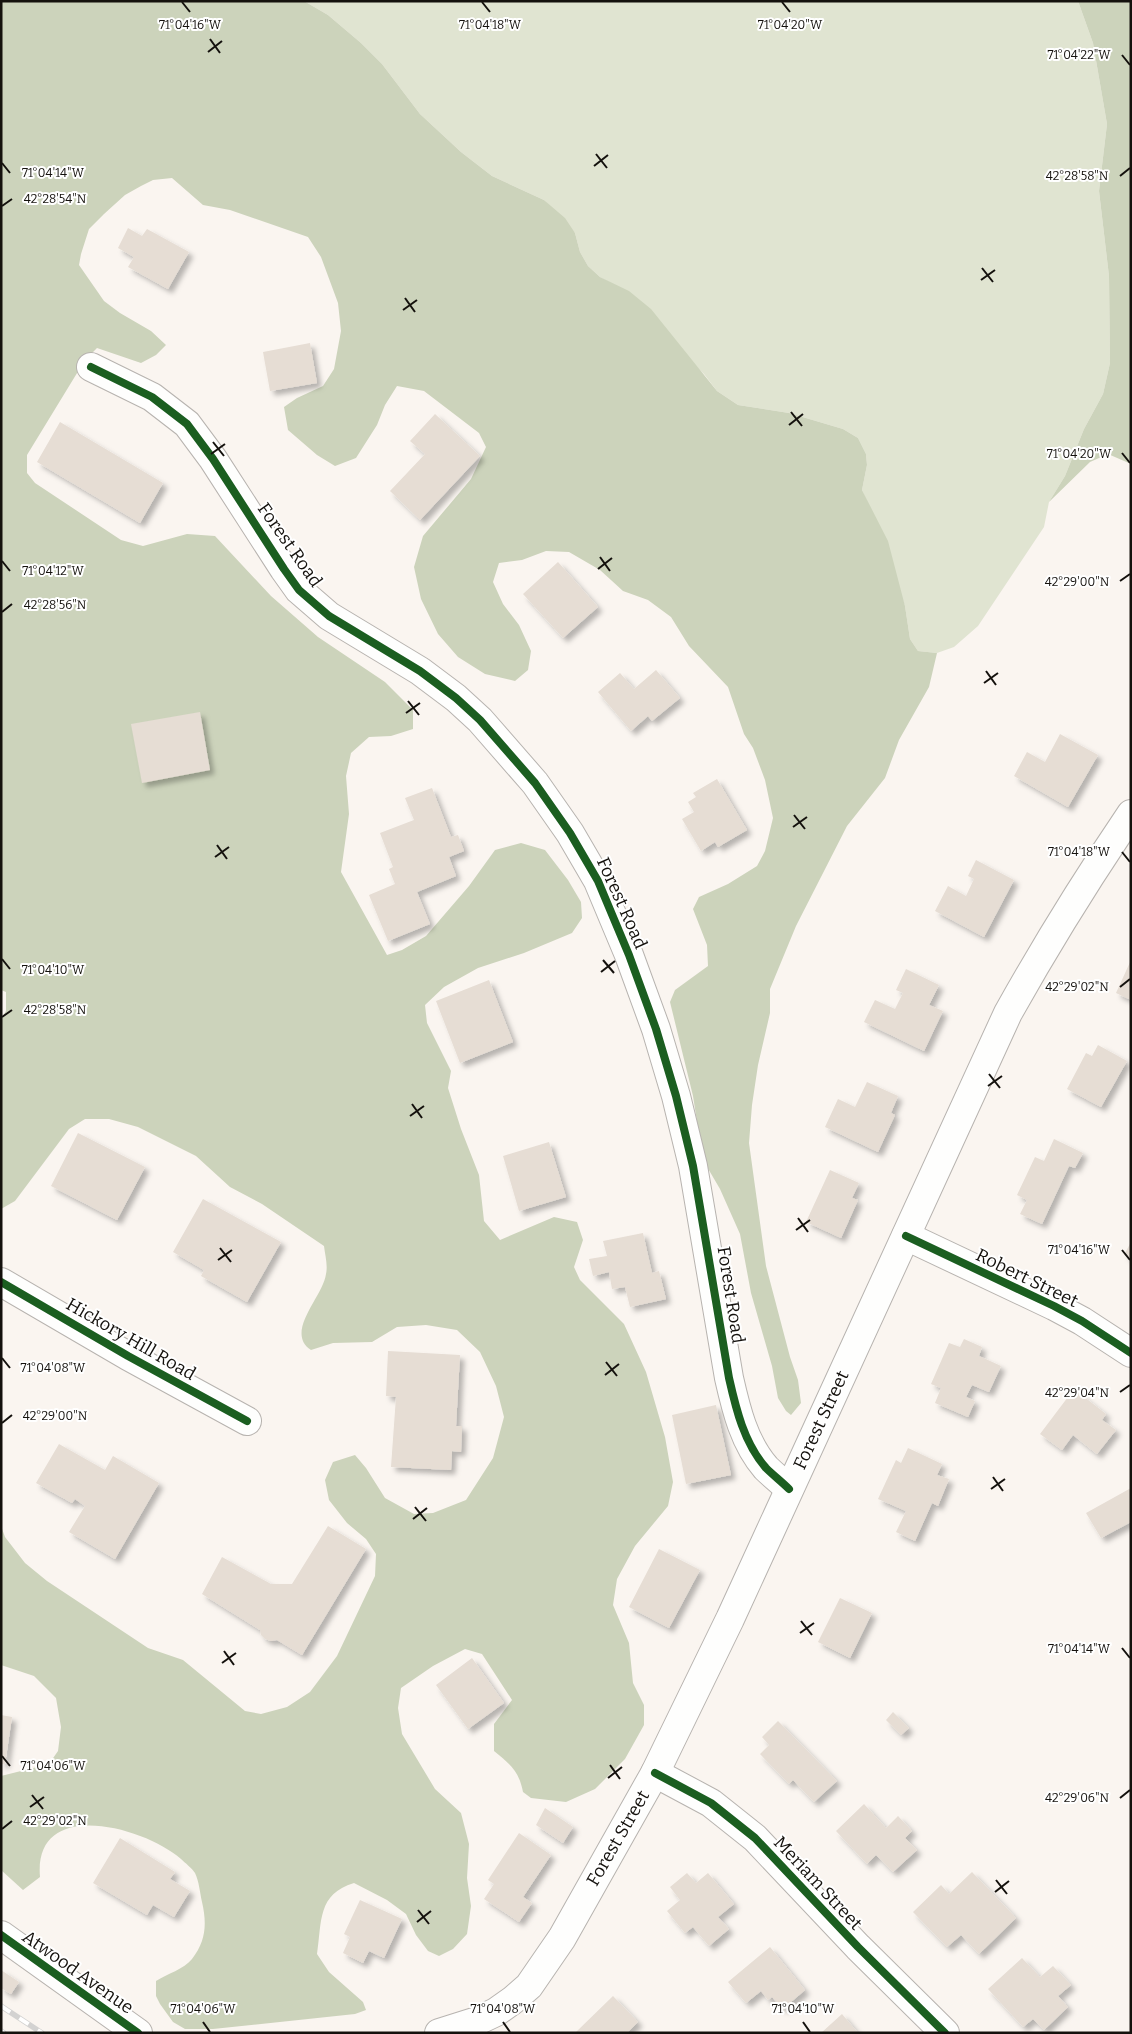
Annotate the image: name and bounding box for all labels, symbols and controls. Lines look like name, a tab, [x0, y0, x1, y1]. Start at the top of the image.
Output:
text: 71°04'16"W	[159, 18, 222, 32]
text: 71°04'18"W	[459, 18, 522, 32]
text: 71°04'20"W	[758, 18, 823, 32]
text: 71°04'22"W	[1047, 48, 1111, 62]
text: 71°04'14"W	[22, 166, 85, 180]
text: 42°28'58"N	[1046, 169, 1109, 183]
text: 42°28'54"N	[24, 192, 87, 206]
text: 71°04'20"W	[1047, 447, 1112, 461]
street label: Forest Road	[253, 499, 327, 592]
text: 71°04'12"W	[22, 564, 84, 578]
text: 42°29'00"N	[1045, 575, 1110, 589]
text: 42°28'56"N	[24, 598, 87, 612]
text: 71°04'18"W	[1048, 845, 1111, 859]
street label: Forest Road	[592, 854, 652, 953]
text: 71°04'10"W	[22, 963, 85, 977]
text: 42°29'02"N	[1045, 980, 1109, 994]
text: 42°28'58"N	[24, 1003, 87, 1017]
text: 71°04'16"W	[1048, 1243, 1111, 1257]
street label: Robert Street	[972, 1244, 1082, 1312]
street label: Forest Road	[712, 1245, 750, 1345]
street label: Hickory Hill Road	[62, 1293, 200, 1385]
text: 71°04'08"W	[21, 1361, 86, 1375]
street label: Forest Street	[789, 1367, 854, 1473]
text: 42°29'04"N	[1045, 1386, 1110, 1400]
text: 42°29'00"N	[23, 1409, 88, 1423]
text: 71°04'14"W	[1048, 1642, 1111, 1656]
text: 71°04'06"W	[21, 1759, 86, 1773]
street label: Forest Street	[582, 1786, 654, 1890]
text: 42°29'06"N	[1045, 1791, 1110, 1805]
text: 42°29'02"N	[23, 1814, 87, 1828]
street label: Meriam Street	[769, 1832, 867, 1935]
street label: Atwood Avenue	[18, 1925, 138, 2019]
text: 71°04'06"W	[171, 2002, 236, 2016]
text: 71°04'08"W	[471, 2002, 536, 2016]
text: 71°04'10"W	[772, 2002, 835, 2016]

